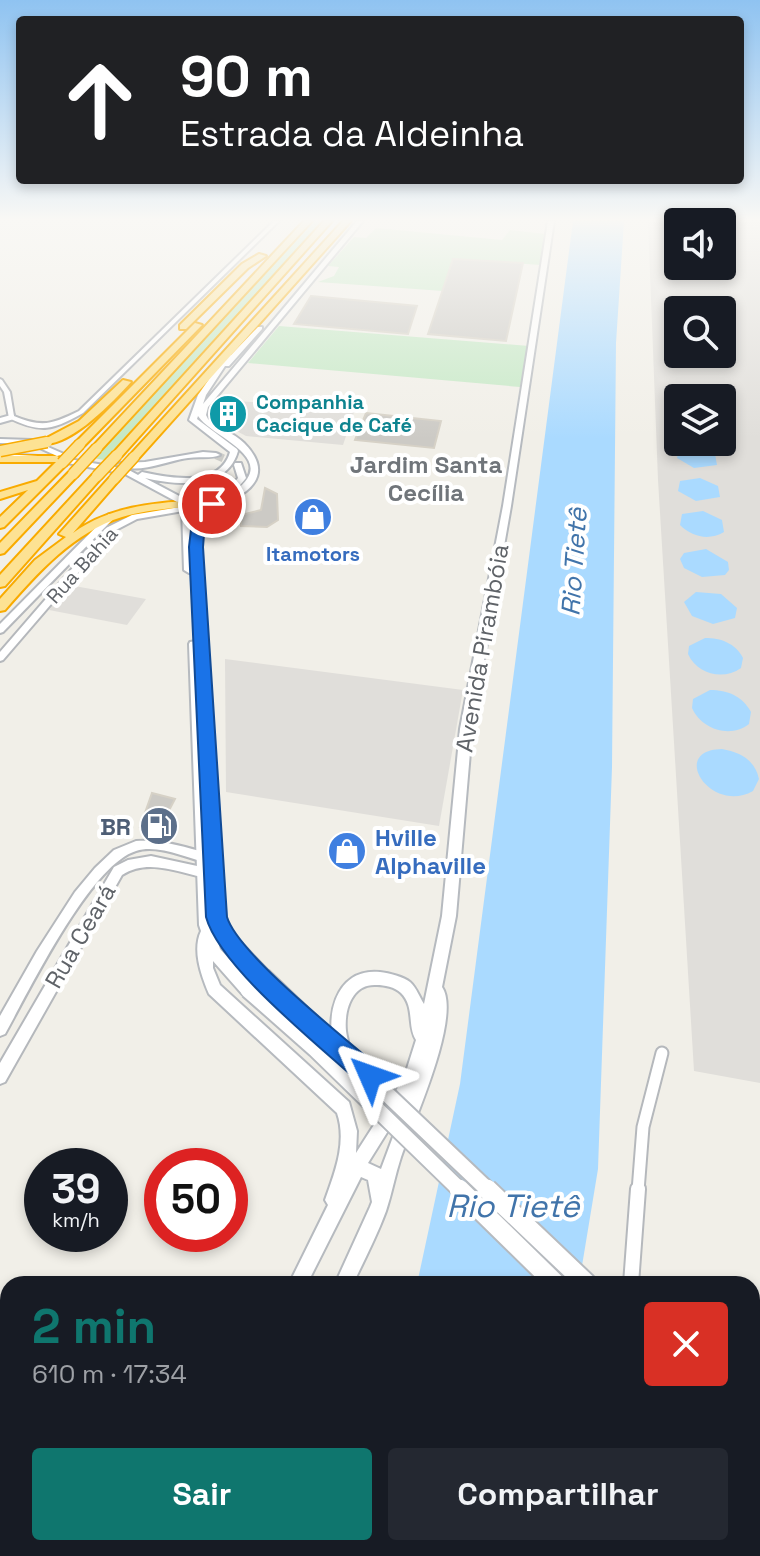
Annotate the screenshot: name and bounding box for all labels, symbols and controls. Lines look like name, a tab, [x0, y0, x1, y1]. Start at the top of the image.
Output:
text: 90 m	[180, 41, 313, 112]
icon: ahead	[48, 48, 152, 152]
text: Estrada da Aldeinha	[180, 111, 524, 157]
map controls	[664, 208, 736, 456]
button: sound	[664, 208, 736, 280]
button: search	[664, 296, 736, 368]
button: layers	[664, 384, 736, 456]
place label: Companhia Cacique de Café	[256, 389, 412, 438]
building icon: Companhia Cacique de Café	[207, 393, 249, 435]
district label: Jardim Santa Cecília	[350, 449, 502, 508]
pin	[178, 470, 246, 538]
icon: arrive	[190, 482, 234, 526]
shop icon: Itamotors	[292, 496, 334, 538]
water label: Rio Tietê	[553, 505, 595, 617]
street label: Rua Bahia	[41, 521, 123, 609]
place label: Itamotors	[266, 541, 360, 567]
street label: Avenida Pirambóia	[448, 541, 516, 754]
fuel station icon: BR	[138, 805, 180, 847]
place label: BR	[100, 811, 131, 842]
place label: Hville Alphaville	[375, 822, 486, 881]
shop icon: Hville Alphaville	[326, 830, 368, 872]
street label: Rua Ceará	[38, 878, 122, 994]
position arrow	[328, 1034, 412, 1118]
speed limit sign: 50	[144, 1148, 248, 1252]
text: 39	[51, 1164, 101, 1215]
water label: Rio Tietê	[447, 1186, 581, 1226]
text: km/h	[52, 1207, 100, 1233]
text: 2 min	[32, 1296, 156, 1357]
button: close	[644, 1302, 728, 1386]
text: 610 m · 17:34	[32, 1357, 187, 1391]
button: Sair	[32, 1448, 372, 1540]
button: Compartilhar	[388, 1448, 728, 1540]

